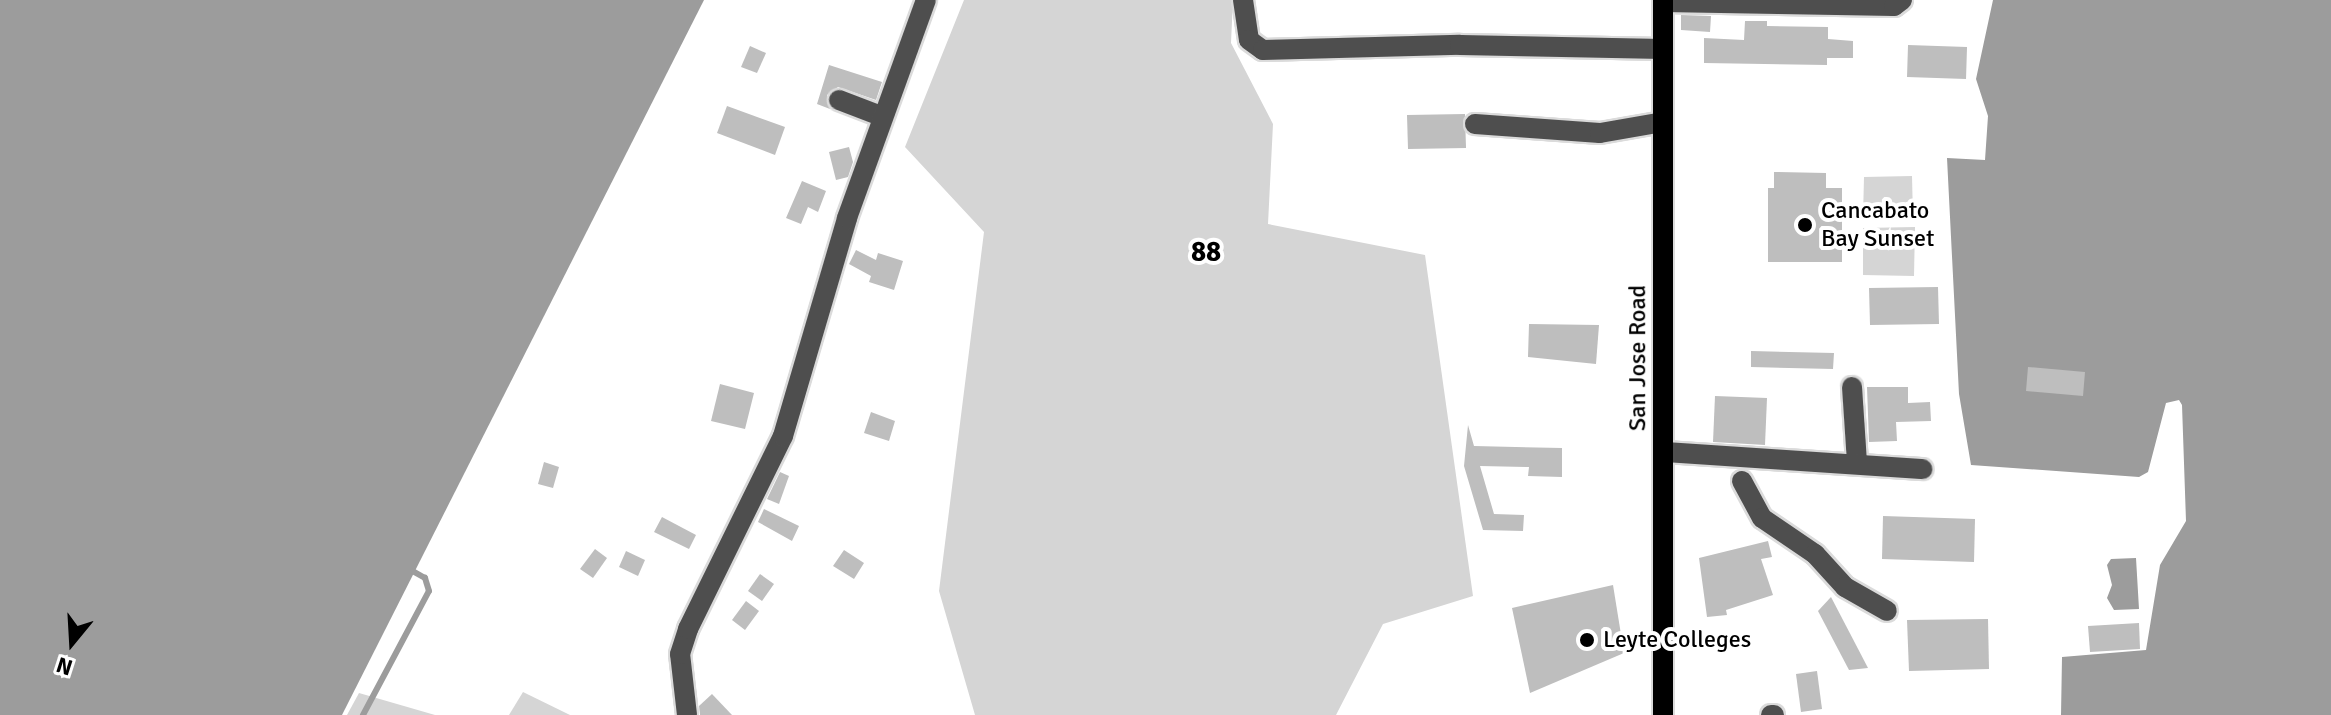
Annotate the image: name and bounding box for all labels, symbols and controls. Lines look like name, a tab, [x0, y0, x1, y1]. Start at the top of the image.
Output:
place label: Cancabato Bay Sunset	[1821, 197, 1934, 253]
marker: Cancabato Bay Sunset	[1796, 216, 1814, 234]
district label: 88	[1191, 235, 1221, 269]
street label: San Jose Road	[1624, 285, 1652, 431]
north arrow	[32, 603, 112, 683]
place label: Leyte Colleges	[1603, 626, 1751, 654]
marker: Leyte Colleges	[1578, 631, 1596, 649]
text: N	[53, 651, 76, 682]

